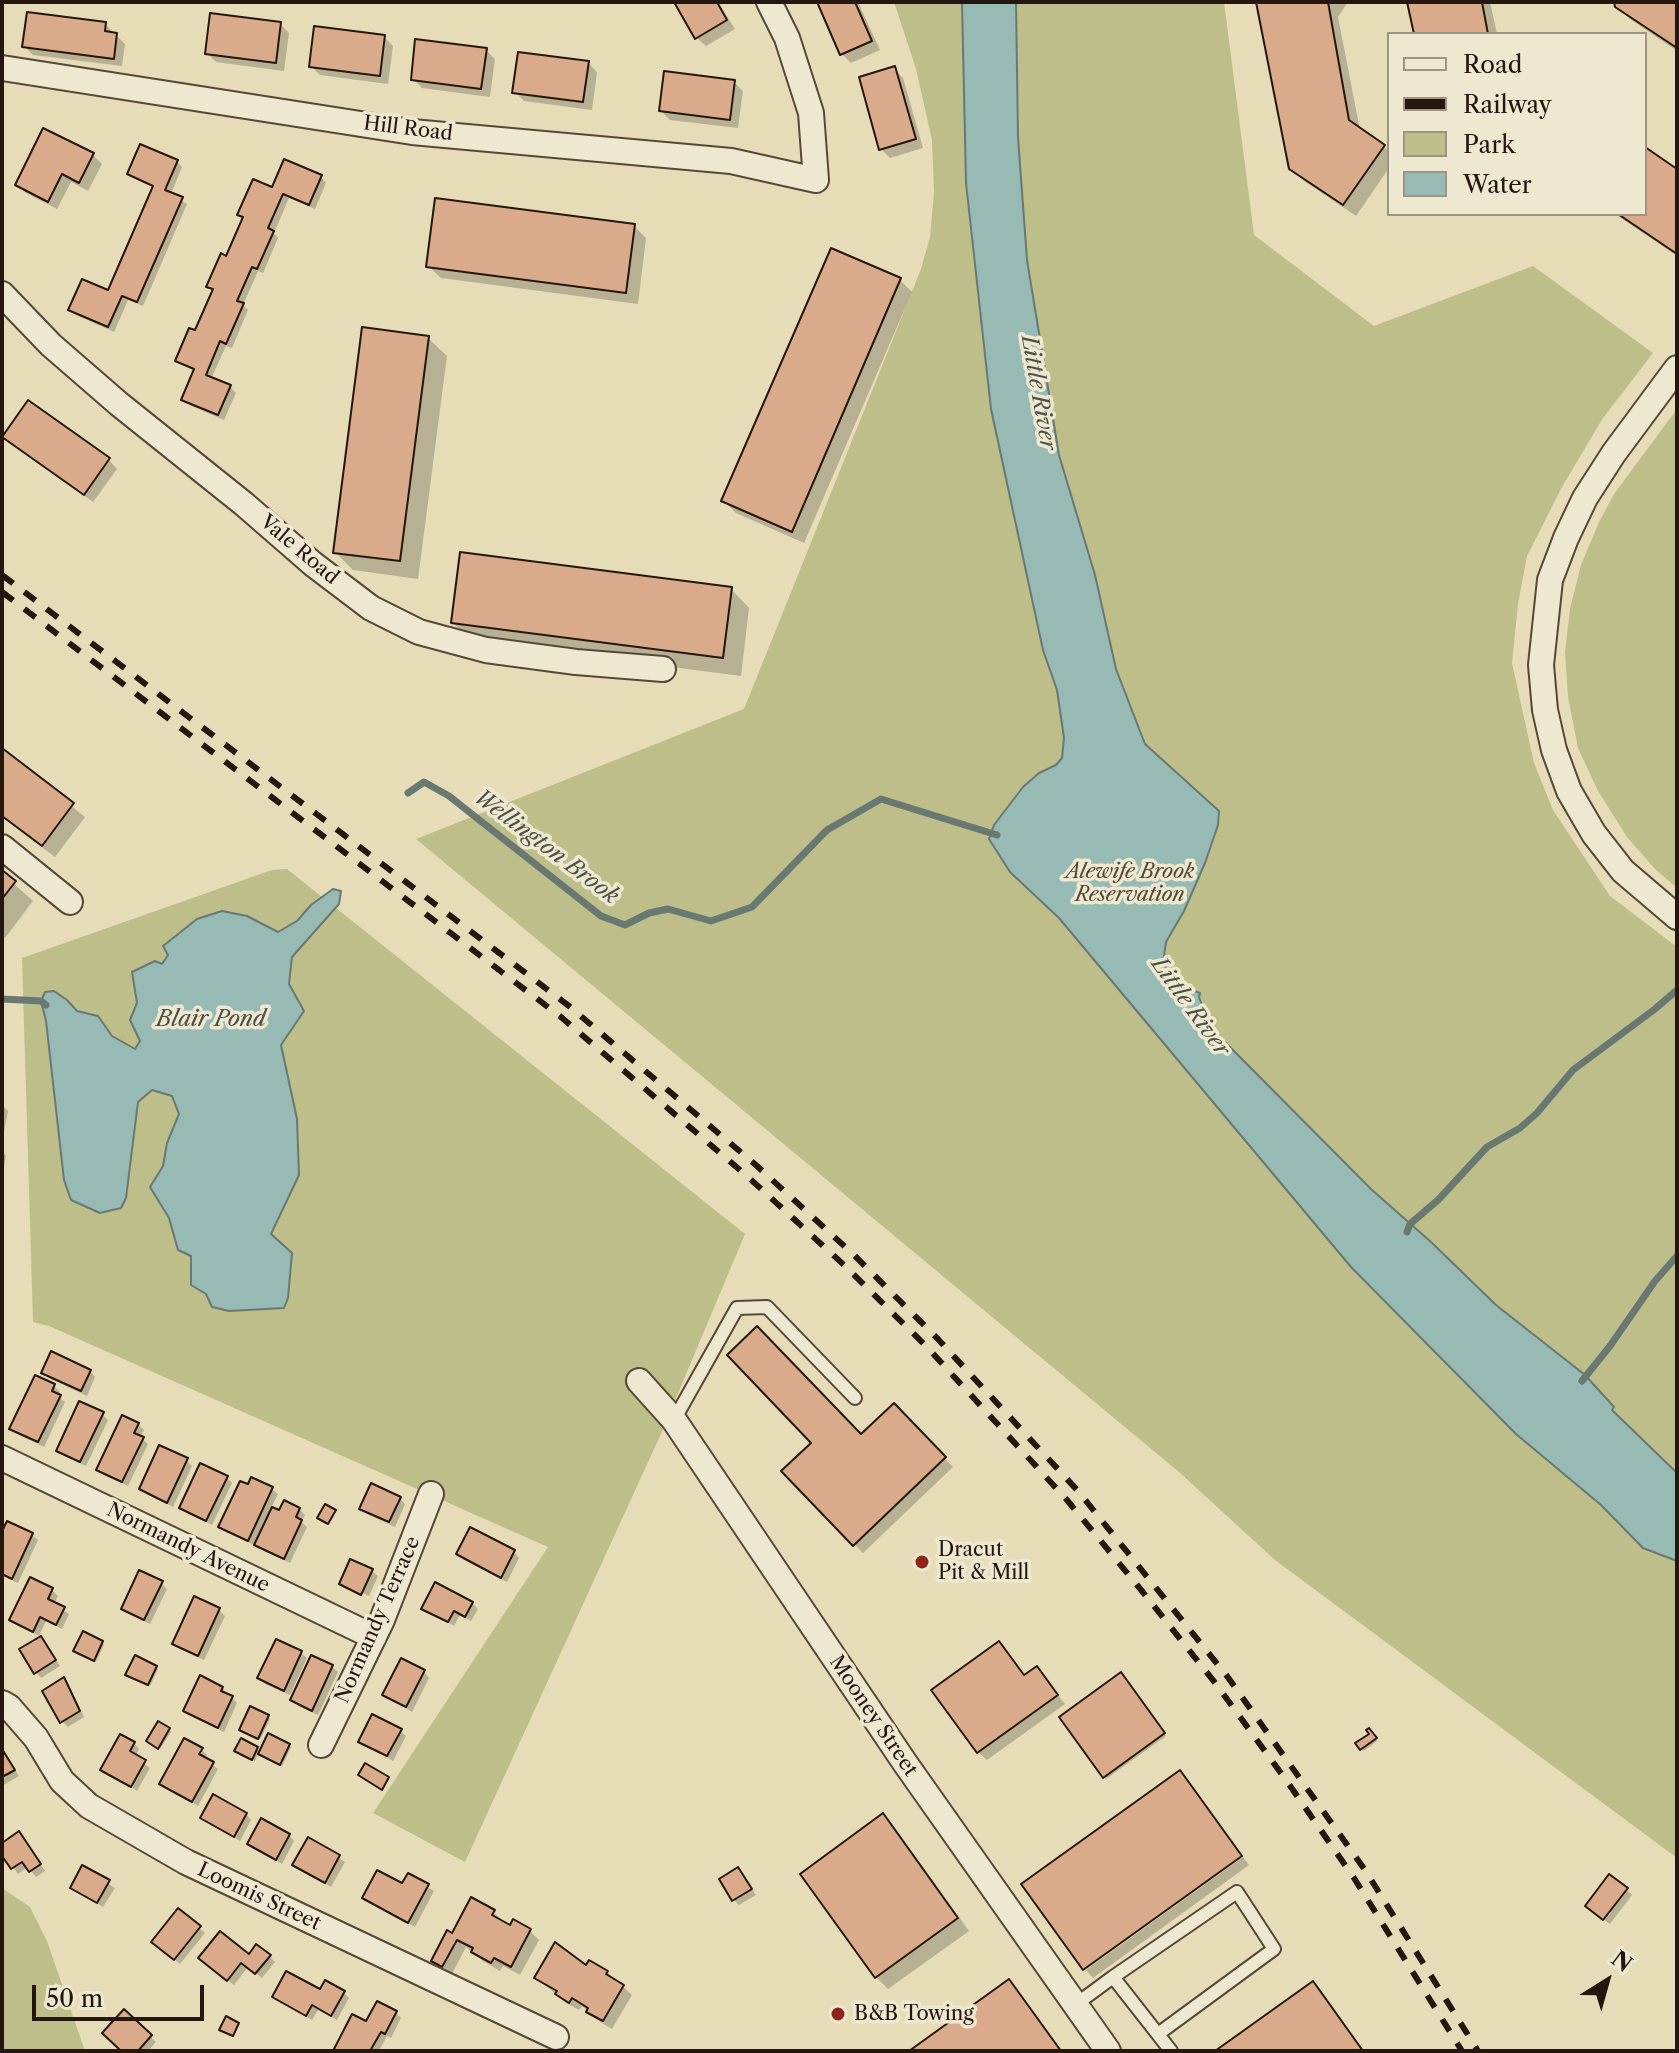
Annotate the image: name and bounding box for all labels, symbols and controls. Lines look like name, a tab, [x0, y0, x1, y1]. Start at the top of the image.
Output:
legend	[1387, 32, 1647, 216]
text: Road	[1463, 50, 1522, 79]
text: Railway	[1463, 90, 1552, 119]
street label: Hill Road	[362, 112, 454, 146]
text: Park	[1463, 130, 1515, 159]
text: Water	[1463, 170, 1532, 199]
water label: Little River	[1015, 333, 1061, 453]
street label: Vale Road	[255, 510, 343, 590]
water label: Wellington Brook	[469, 784, 623, 910]
park label: Alewife Brook Reservation	[1066, 860, 1194, 907]
water label: Little River	[1145, 952, 1235, 1062]
water label: Blair Pond	[156, 1007, 266, 1033]
street label: Normandy Avenue	[103, 1498, 273, 1598]
street label: Normandy Terrace	[330, 1533, 426, 1707]
place label: Dracut Pit & Mill	[938, 1538, 1029, 1585]
marker: Dracut Pit & Mill	[913, 1553, 931, 1571]
street label: Mooney Street	[824, 1651, 922, 1781]
street label: Loomis Street	[194, 1858, 324, 1936]
north arrow	[1567, 1941, 1647, 2021]
text: N	[1606, 1945, 1638, 1978]
scale bar	[36, 1969, 208, 2019]
text: 50 m	[46, 1984, 103, 2013]
place label: B&B Towing	[854, 2002, 974, 2026]
marker: B&B Towing	[829, 2005, 847, 2023]

